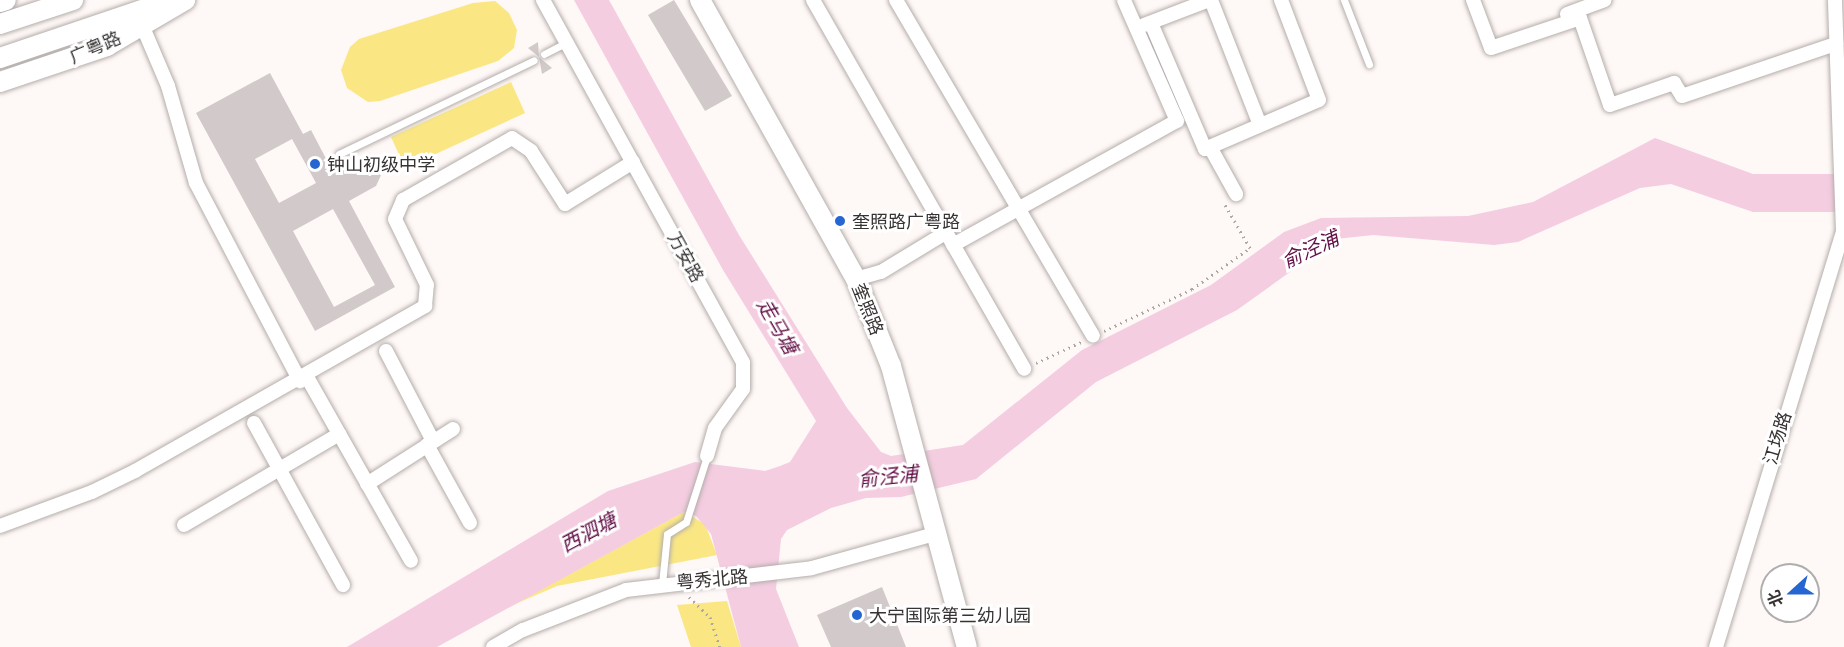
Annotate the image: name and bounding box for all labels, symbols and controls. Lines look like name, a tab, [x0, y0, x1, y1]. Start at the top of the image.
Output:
street label: 广粤路	[66, 27, 124, 67]
place label: 钟山初级中学	[327, 153, 435, 175]
marker: 钟山初级中学	[308, 157, 322, 171]
place label: 奎照路广粤路	[852, 210, 960, 232]
marker: 奎照路广粤路	[833, 214, 847, 228]
water label: 俞泾浦	[1278, 225, 1342, 273]
street label: 万安路	[663, 228, 709, 286]
street label: 奎照路	[848, 280, 888, 338]
water label: 走马塘	[753, 294, 803, 358]
street label: 江场路	[1759, 409, 1795, 467]
water label: 俞泾浦	[857, 461, 919, 491]
water label: 西泗塘	[556, 507, 620, 557]
north arrow	[1760, 563, 1820, 623]
street label: 粤秀北路	[675, 565, 749, 593]
text: 北	[1763, 588, 1786, 610]
place label: 大宁国际第三幼儿园	[869, 604, 1031, 626]
marker: 大宁国际第三幼儿园	[850, 608, 864, 622]

